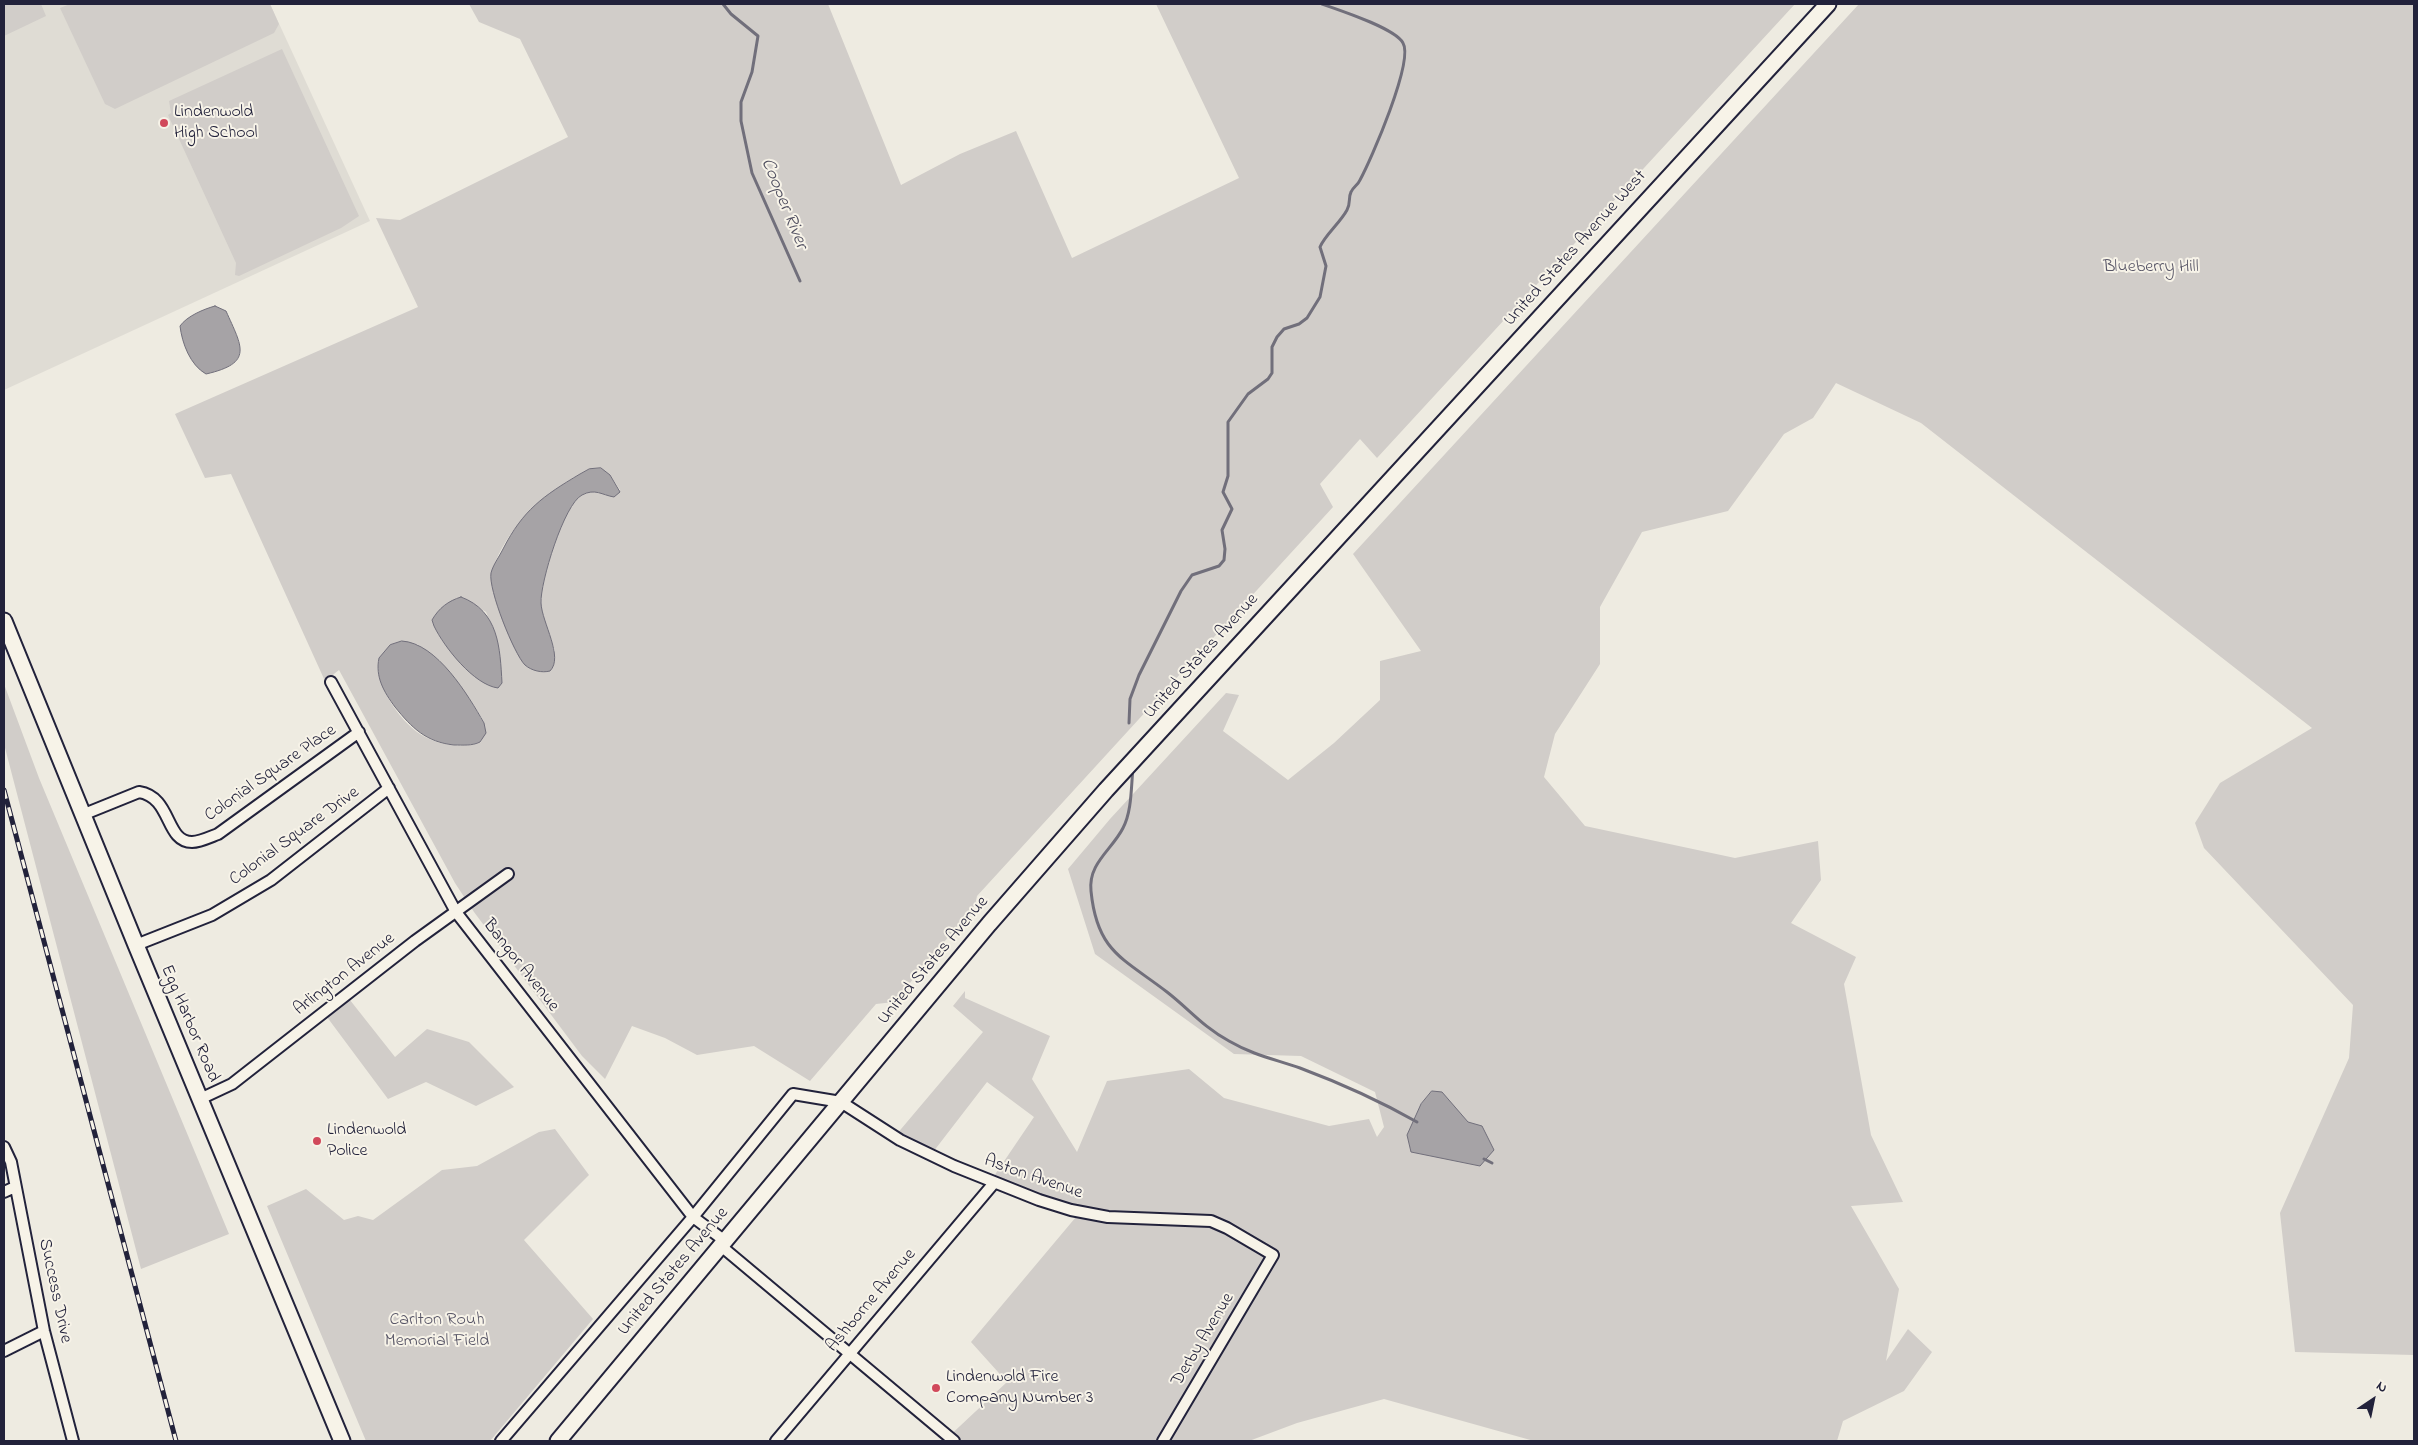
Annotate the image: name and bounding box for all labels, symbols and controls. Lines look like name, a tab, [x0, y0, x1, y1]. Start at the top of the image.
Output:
place label: Lindenwold High School	[174, 102, 257, 144]
marker: Lindenwold High School	[158, 117, 170, 129]
water label: Cooper River	[754, 155, 812, 253]
street label: United States Avenue West	[1500, 166, 1652, 332]
park label: Blueberry Hill	[2103, 257, 2199, 279]
street label: United States Avenue	[1140, 590, 1264, 724]
street label: Colonial Square Place	[201, 720, 341, 828]
street label: Colonial Square Drive	[226, 783, 364, 891]
street label: United States Avenue	[874, 892, 994, 1030]
street label: Bangor Avenue	[477, 915, 563, 1017]
street label: Arlington Avenue	[290, 929, 400, 1021]
street label: Egg Harbor Road	[155, 962, 223, 1086]
place label: Lindenwold Police	[327, 1120, 406, 1162]
marker: Lindenwold Police	[311, 1135, 323, 1147]
street label: Aston Avenue	[981, 1151, 1085, 1205]
street label: United States Avenue	[614, 1203, 734, 1341]
street label: Success Drive	[32, 1237, 76, 1345]
street label: Ashborne Avenue	[822, 1245, 922, 1357]
street label: Derby Avenue	[1168, 1290, 1240, 1390]
park label: Carlton Rouh Memorial Field	[385, 1310, 489, 1352]
place label: Lindenwold Fire Company Number 3	[946, 1367, 1094, 1410]
north arrow	[2348, 1375, 2398, 1425]
text: N	[2372, 1376, 2391, 1398]
marker: Lindenwold Fire Company Number 3	[930, 1382, 942, 1394]

